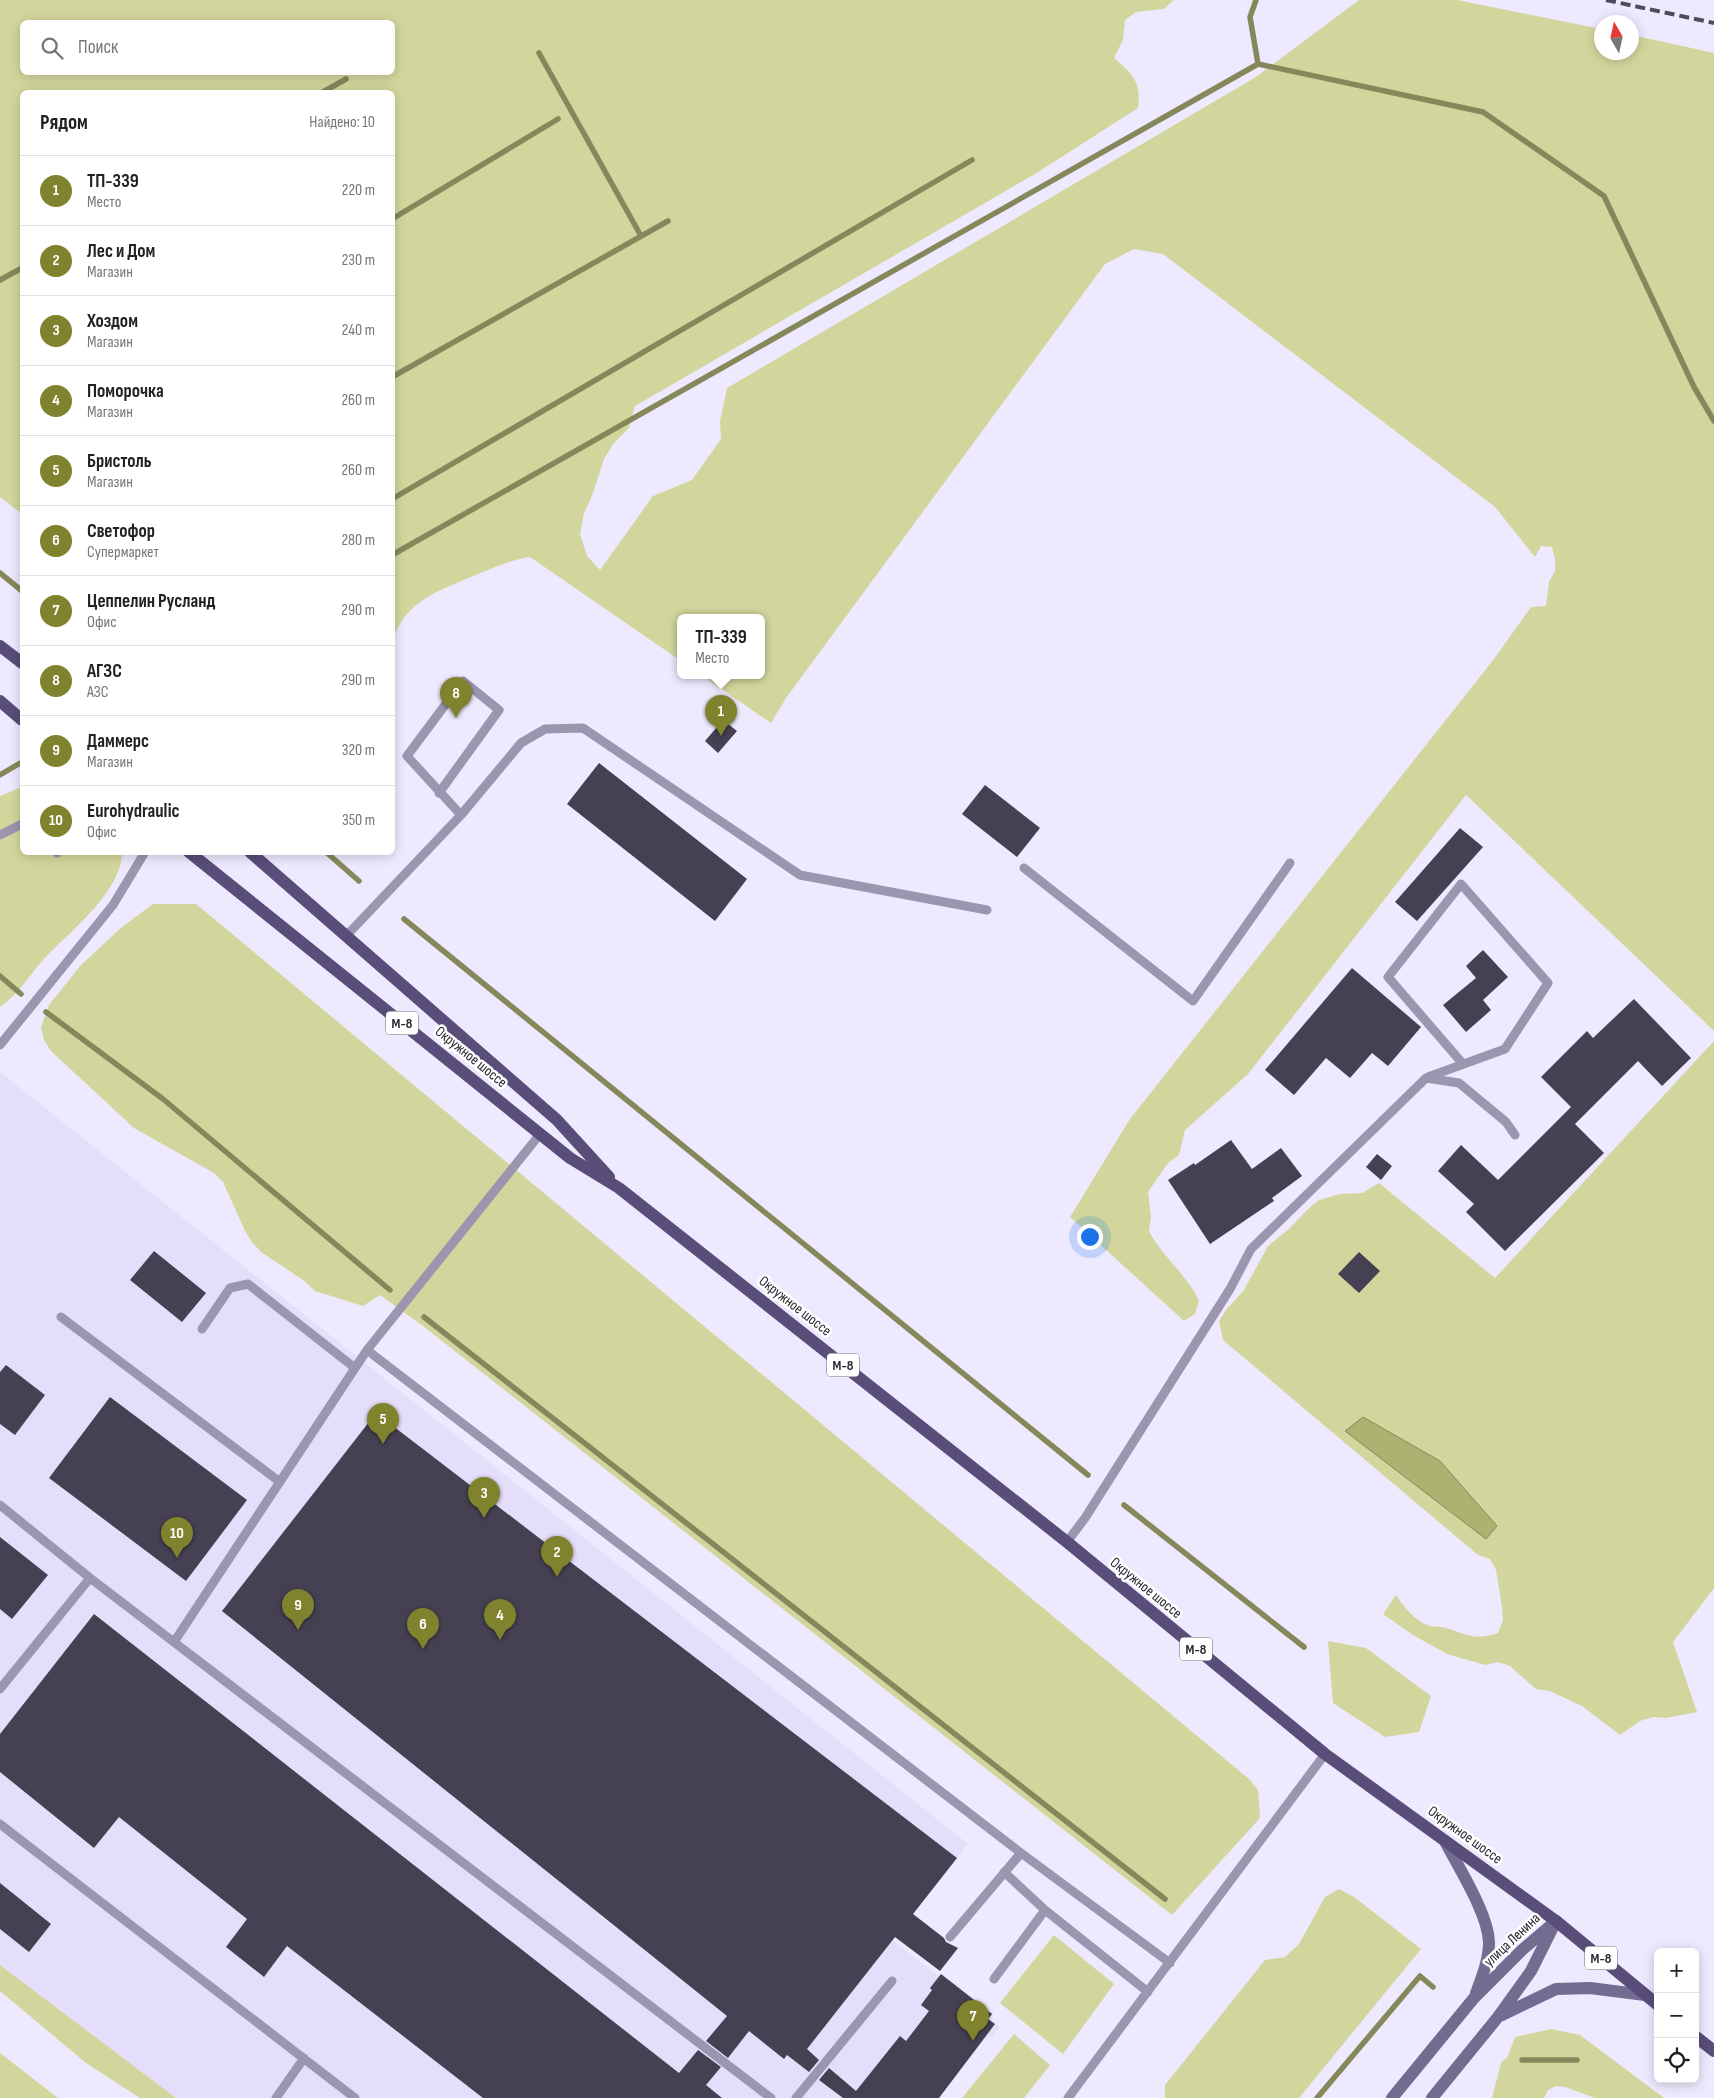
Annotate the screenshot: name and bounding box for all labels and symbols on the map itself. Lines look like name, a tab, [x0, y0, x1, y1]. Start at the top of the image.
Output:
north arrow	[1594, 15, 1639, 60]
pin: 8	[440, 677, 472, 718]
pin: 1	[705, 695, 737, 736]
road number: М-8	[386, 1011, 418, 1034]
street label: Окружное шоссе	[431, 1022, 511, 1092]
your location	[1077, 1224, 1103, 1250]
street label: Окружное шоссе	[755, 1272, 835, 1340]
road number: М-8	[827, 1354, 859, 1376]
pin: 5	[367, 1403, 399, 1444]
pin: 3	[468, 1477, 500, 1518]
pin: 10	[161, 1517, 193, 1558]
pin: 2	[541, 1536, 573, 1577]
street label: Окружное шоссе	[1106, 1553, 1186, 1623]
pin: 9	[282, 1589, 314, 1630]
pin: 4	[484, 1599, 516, 1640]
pin: 6	[407, 1608, 439, 1649]
road number: М-8	[1180, 1638, 1212, 1660]
street label: Окружное шоссе	[1424, 1802, 1506, 1868]
street label: улица Ленина	[1480, 1909, 1544, 1971]
road number: М-8	[1585, 1946, 1617, 1970]
pin: 7	[957, 2000, 989, 2041]

